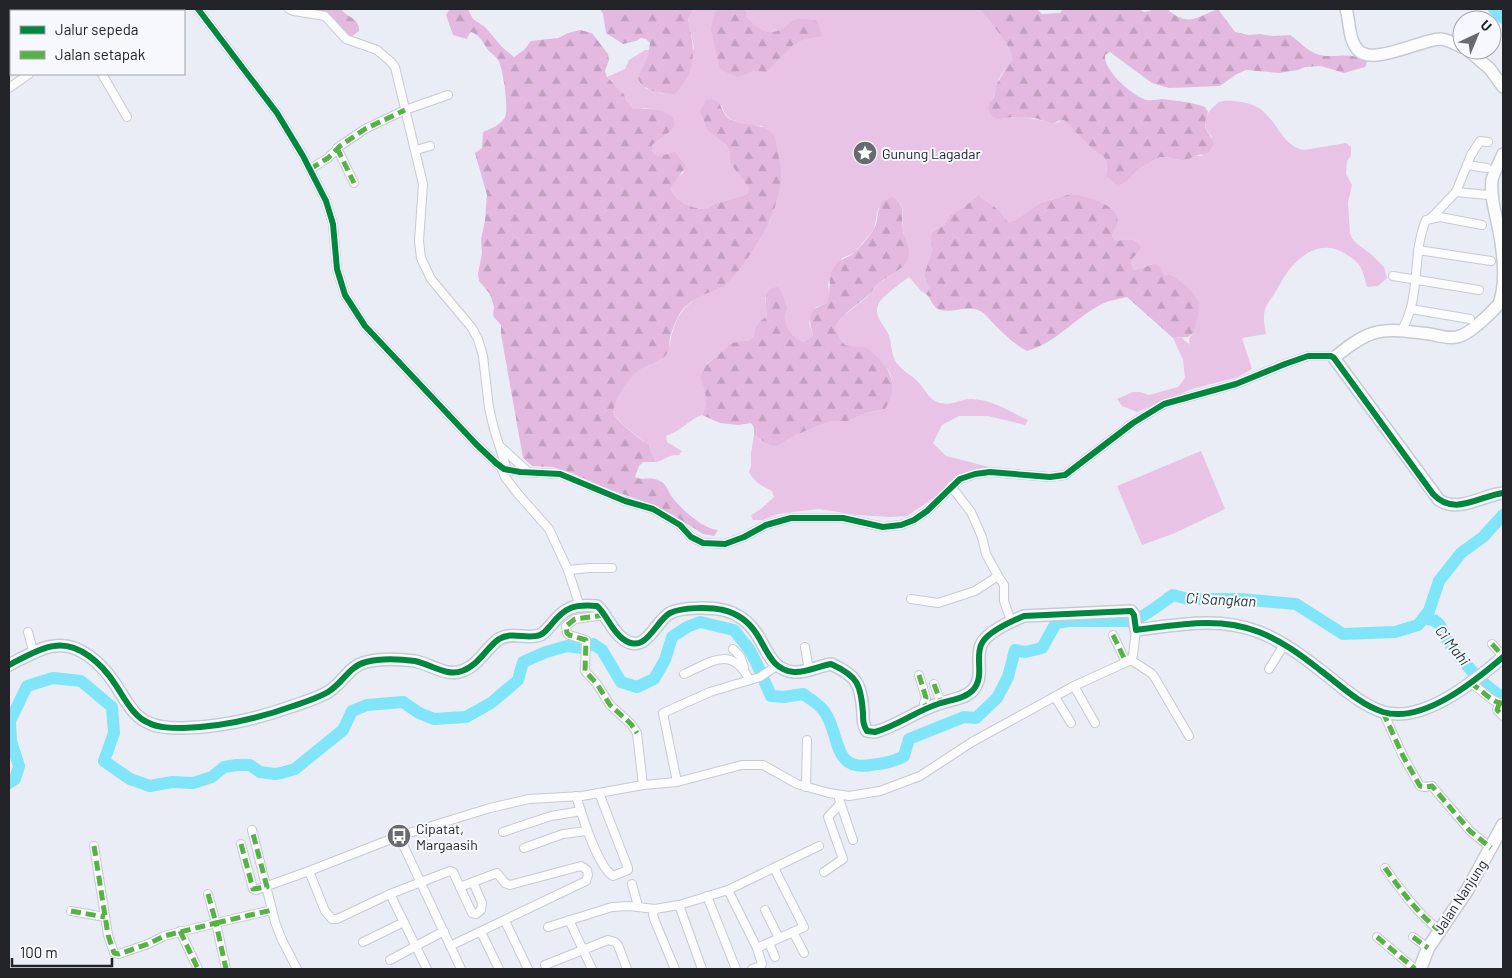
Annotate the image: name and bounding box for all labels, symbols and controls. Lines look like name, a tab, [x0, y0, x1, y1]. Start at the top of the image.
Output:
legend	[10, 10, 185, 75]
north arrow	[1452, 10, 1502, 60]
text: U	[1477, 16, 1496, 35]
text: Jalur sepeda	[55, 20, 139, 38]
text: Jalan setapak	[55, 45, 146, 63]
place icon: Gunung Lagadar	[852, 140, 878, 166]
place label: Gunung Lagadar	[882, 145, 981, 162]
water label: Ci Sangkan	[1185, 588, 1257, 610]
water label: Ci Mahi	[1432, 622, 1474, 669]
place label: Cipatat, Margaasih	[416, 820, 478, 853]
bus stop icon: Cipatat, Margaasih	[386, 823, 412, 849]
street label: Jalan Nanjung	[1429, 856, 1491, 938]
scale bar	[12, 936, 112, 968]
text: 100 m	[20, 943, 58, 961]

